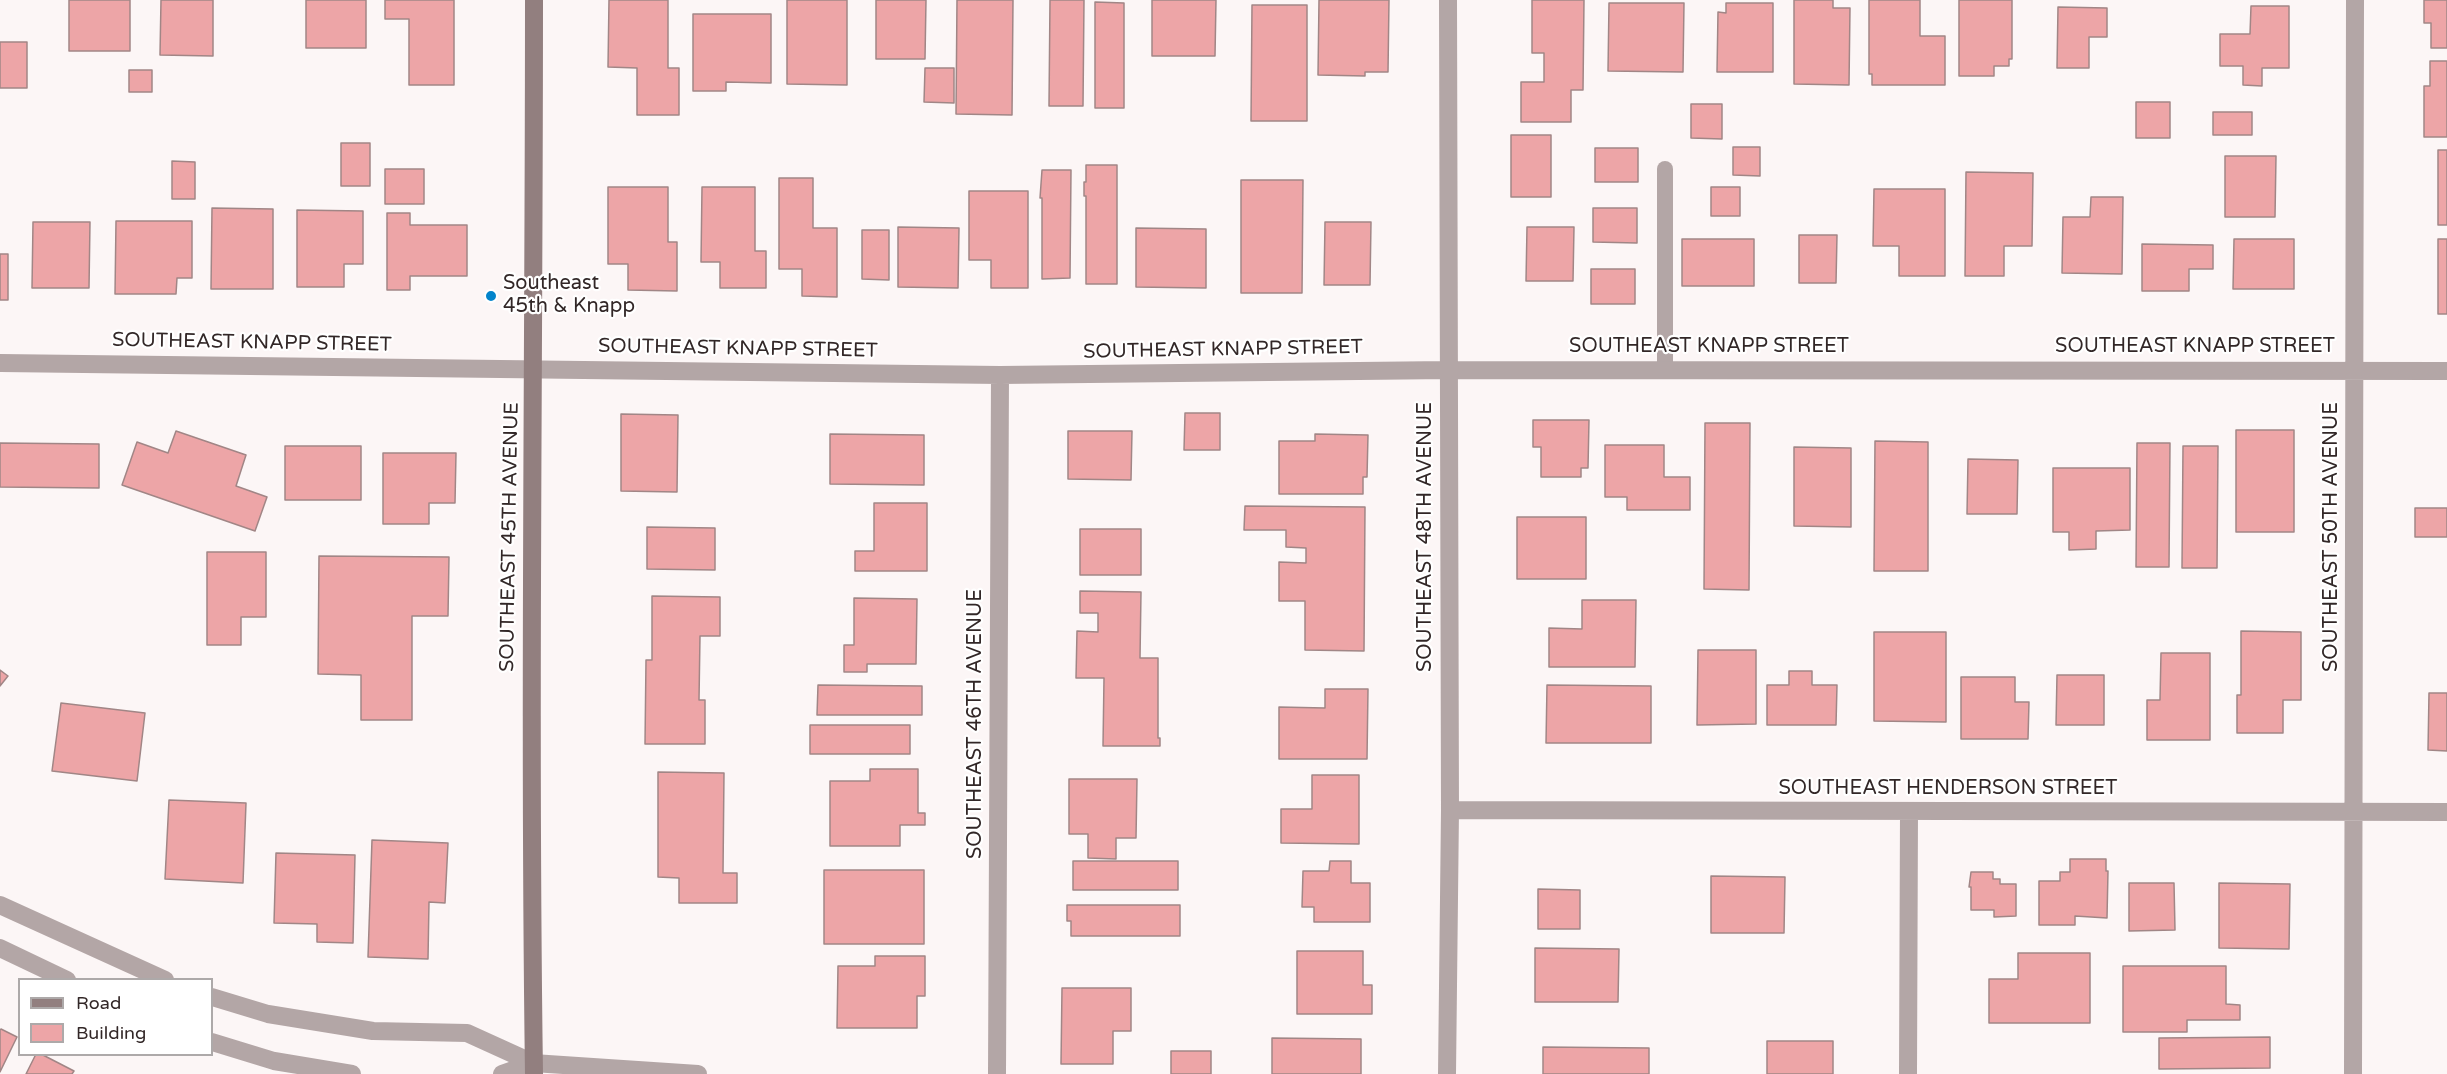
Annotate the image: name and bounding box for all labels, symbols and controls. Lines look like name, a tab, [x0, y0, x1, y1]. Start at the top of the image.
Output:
place label: Southeast 45th & Knapp	[503, 272, 635, 319]
marker: Southeast 45th & Knapp	[484, 289, 498, 303]
street label: SOUTHEAST KNAPP STREET	[112, 329, 392, 357]
street label: SOUTHEAST KNAPP STREET	[598, 335, 878, 363]
street label: SOUTHEAST KNAPP STREET	[1569, 335, 1849, 359]
street label: SOUTHEAST KNAPP STREET	[2055, 335, 2335, 359]
street label: SOUTHEAST KNAPP STREET	[1083, 336, 1363, 364]
street label: SOUTHEAST 45TH AVENUE	[496, 402, 524, 672]
street label: SOUTHEAST 48TH AVENUE	[1414, 402, 1438, 672]
street label: SOUTHEAST 50TH AVENUE	[2320, 402, 2344, 672]
street label: SOUTHEAST 46TH AVENUE	[964, 589, 988, 859]
street label: SOUTHEAST HENDERSON STREET	[1778, 777, 2118, 801]
legend	[18, 978, 213, 1056]
text: Road	[76, 992, 121, 1014]
text: Building	[76, 1022, 146, 1044]

